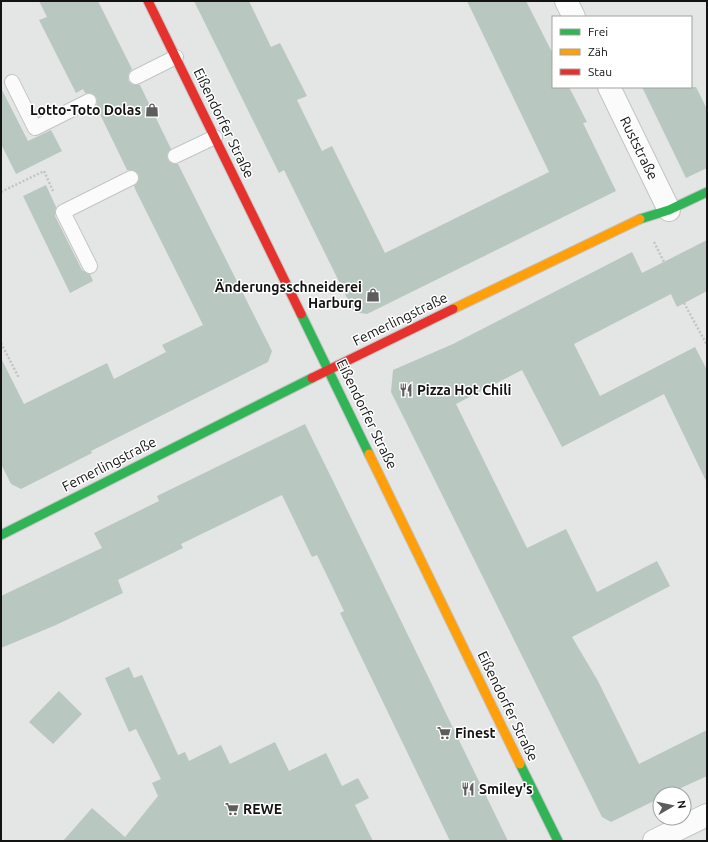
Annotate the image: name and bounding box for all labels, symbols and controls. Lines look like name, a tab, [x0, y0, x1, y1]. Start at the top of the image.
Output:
legend	[552, 16, 692, 88]
text: Frei	[588, 25, 608, 38]
text: Zäh	[588, 45, 608, 58]
street label: Eißendorfer Straße	[190, 65, 258, 181]
text: Stau	[588, 65, 612, 78]
place label: Lotto-Toto Dolas	[30, 102, 141, 118]
shop icon: Lotto-Toto Dolas	[144, 102, 160, 118]
street label: Ruststraße	[617, 114, 661, 182]
place label: Änderungsschneiderei Harburg	[215, 278, 362, 311]
shop icon: Änderungsschneiderei Harburg	[365, 287, 381, 303]
street label: Femerlingstraße	[350, 289, 450, 349]
street label: Eißendorfer Straße	[333, 356, 401, 472]
restaurant icon: Pizza Hot Chili	[398, 382, 414, 398]
place label: Pizza Hot Chili	[417, 382, 511, 398]
street label: Femerlingstraße	[59, 433, 159, 495]
street label: Eißendorfer Straße	[474, 648, 542, 764]
supermarket icon: Finest	[436, 725, 452, 741]
place label: Finest	[455, 725, 496, 741]
restaurant icon: Smiley's	[460, 781, 476, 797]
place label: Smiley's	[479, 781, 533, 797]
north arrow	[652, 786, 692, 826]
text: N	[675, 799, 688, 809]
supermarket icon: REWE	[224, 801, 240, 817]
place label: REWE	[243, 801, 282, 817]

